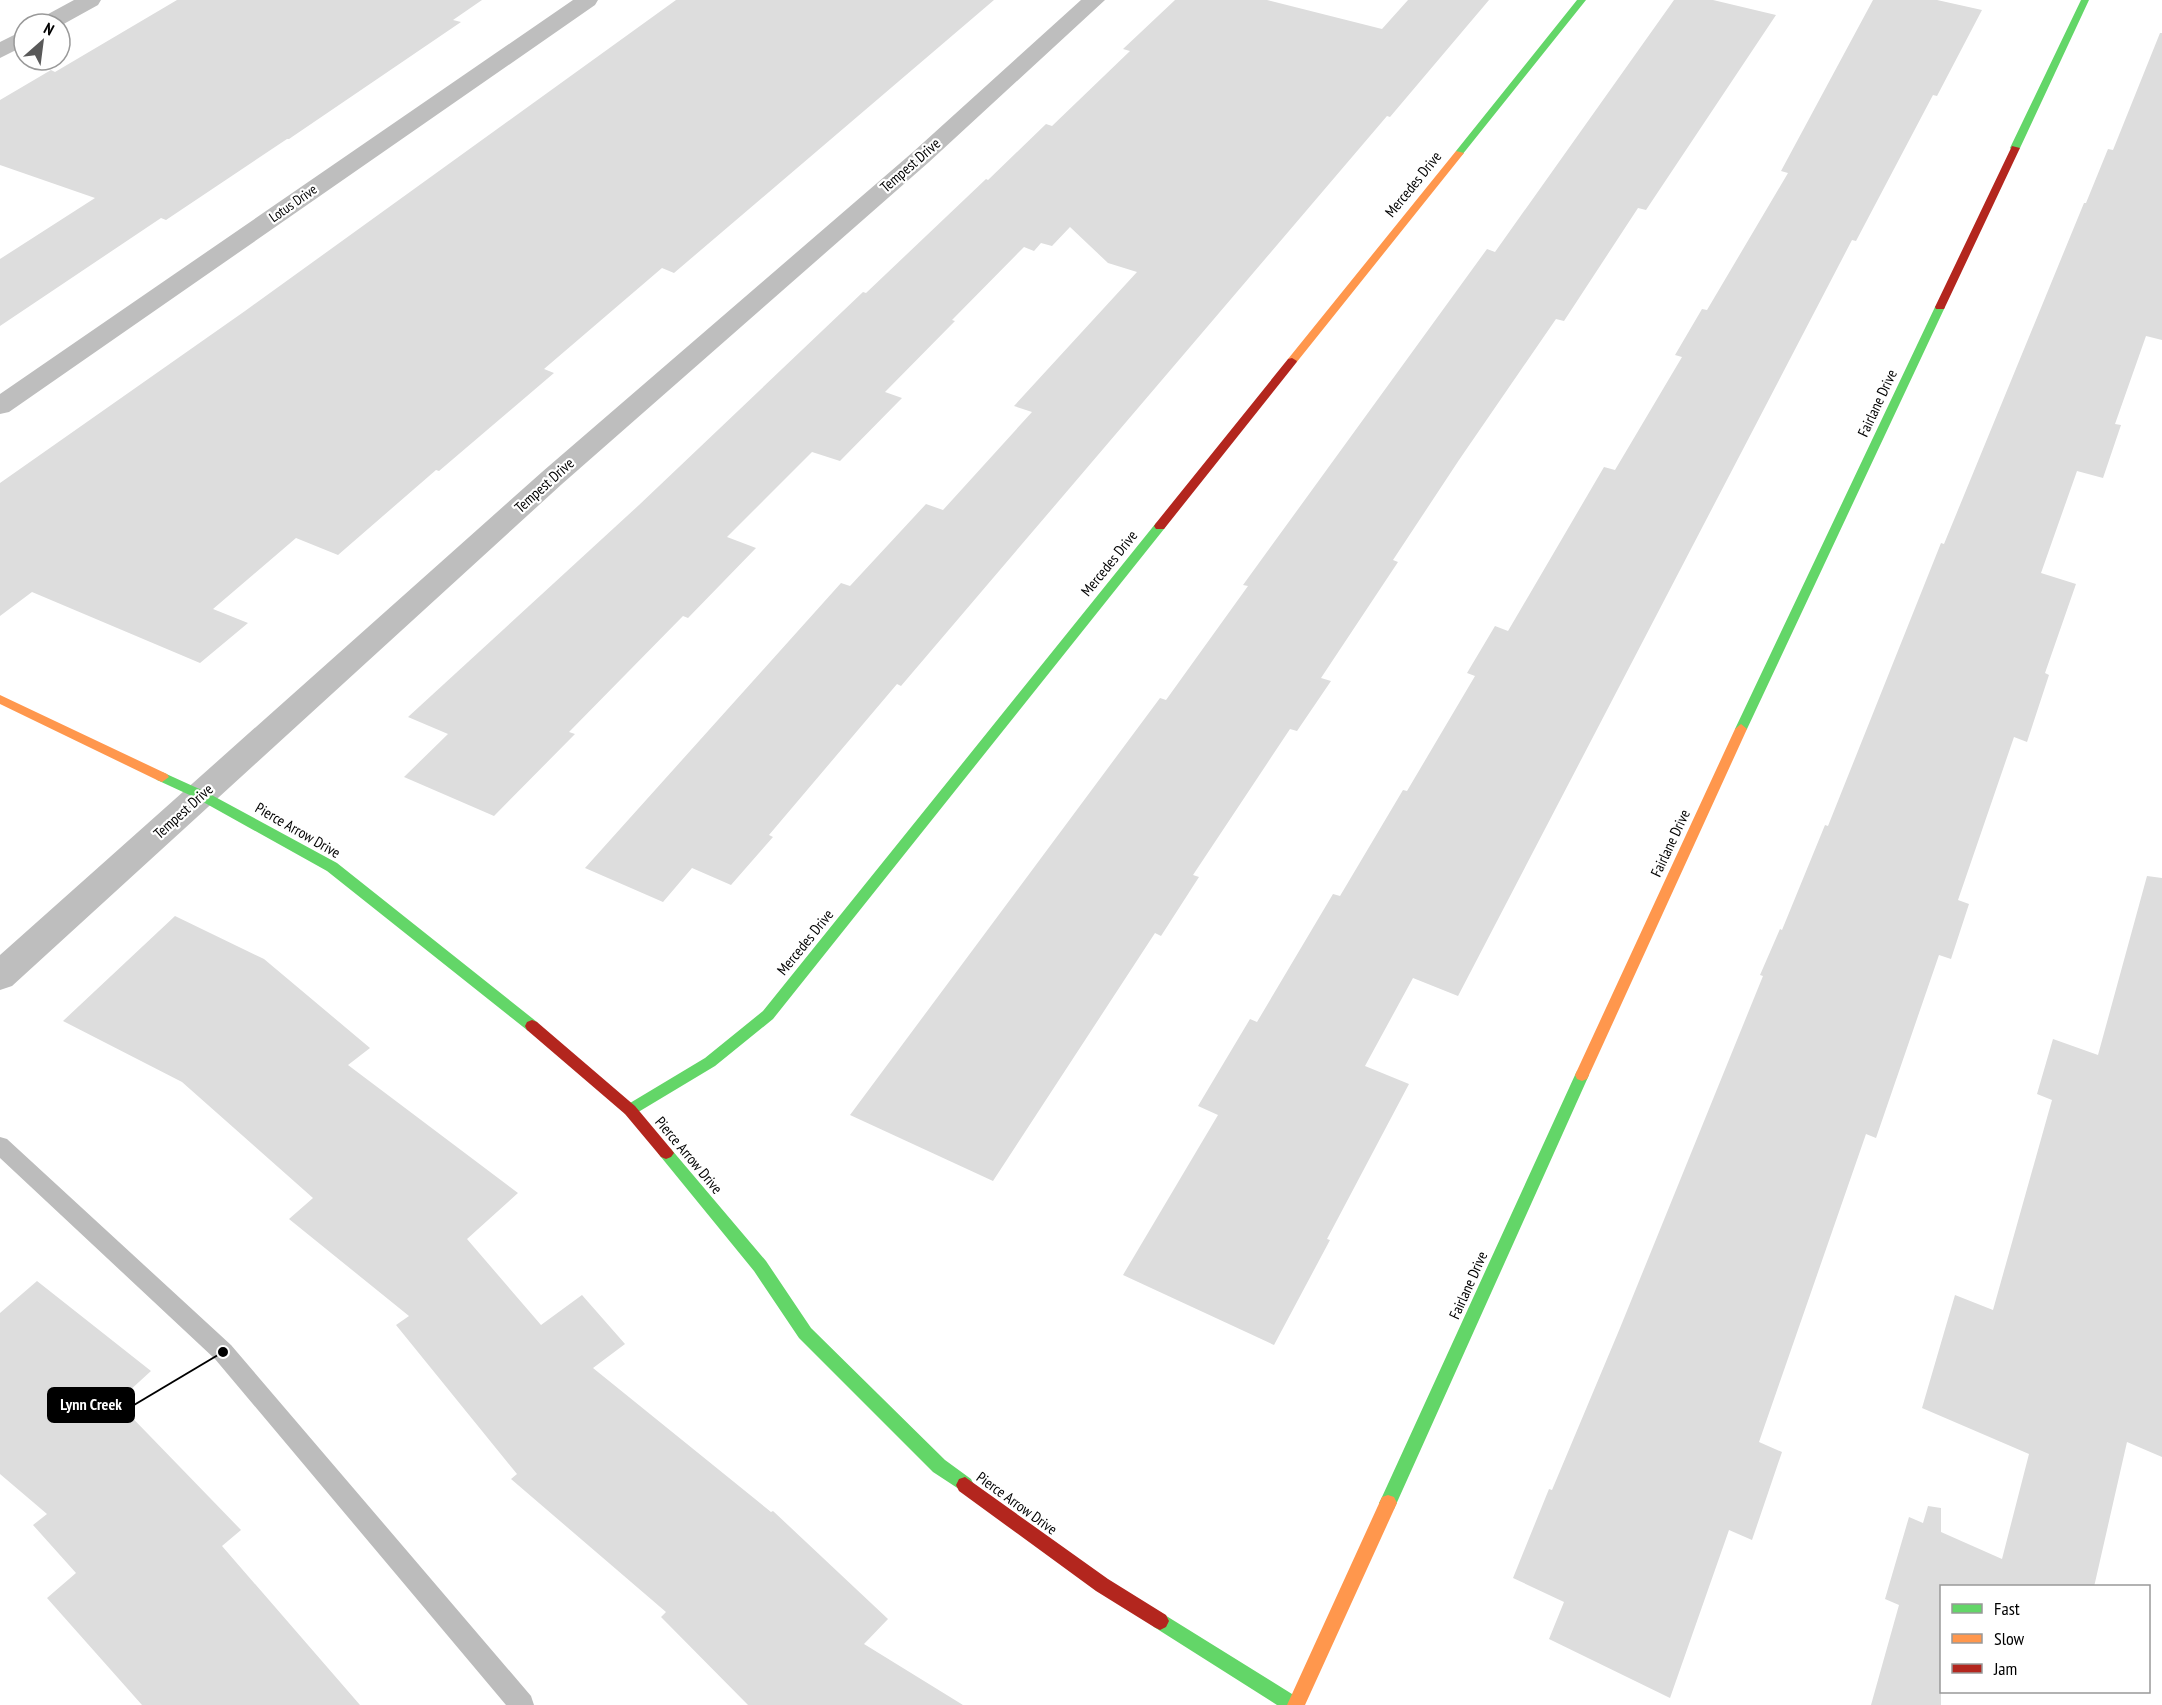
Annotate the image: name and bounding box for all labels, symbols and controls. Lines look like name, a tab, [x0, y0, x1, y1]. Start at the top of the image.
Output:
north arrow	[12, 12, 72, 72]
text: N	[41, 18, 58, 40]
street label: Tempest Drive	[876, 134, 944, 196]
street label: Mercedes Drive	[1381, 147, 1445, 221]
street label: Lotus Drive	[266, 180, 321, 226]
street label: Fairlane Drive	[1853, 366, 1901, 440]
street label: Tempest Drive	[510, 453, 578, 517]
street label: Mercedes Drive	[1077, 526, 1141, 600]
street label: Tempest Drive	[149, 779, 217, 843]
street label: Pierce Arrow Drive	[252, 798, 344, 862]
street label: Fairlane Drive	[1646, 806, 1694, 880]
street label: Mercedes Drive	[773, 905, 837, 979]
street label: Pierce Arrow Drive	[651, 1112, 727, 1198]
street label: Fairlane Drive	[1445, 1248, 1491, 1322]
callout: Lynn Creek	[48, 1388, 134, 1422]
text: Lynn Creek	[60, 1394, 122, 1414]
street label: Pierce Arrow Drive	[973, 1467, 1061, 1539]
legend	[1940, 1585, 2150, 1693]
text: Fast	[1994, 1597, 2020, 1620]
text: Slow	[1994, 1627, 2025, 1650]
text: Jam	[1993, 1657, 2017, 1680]

